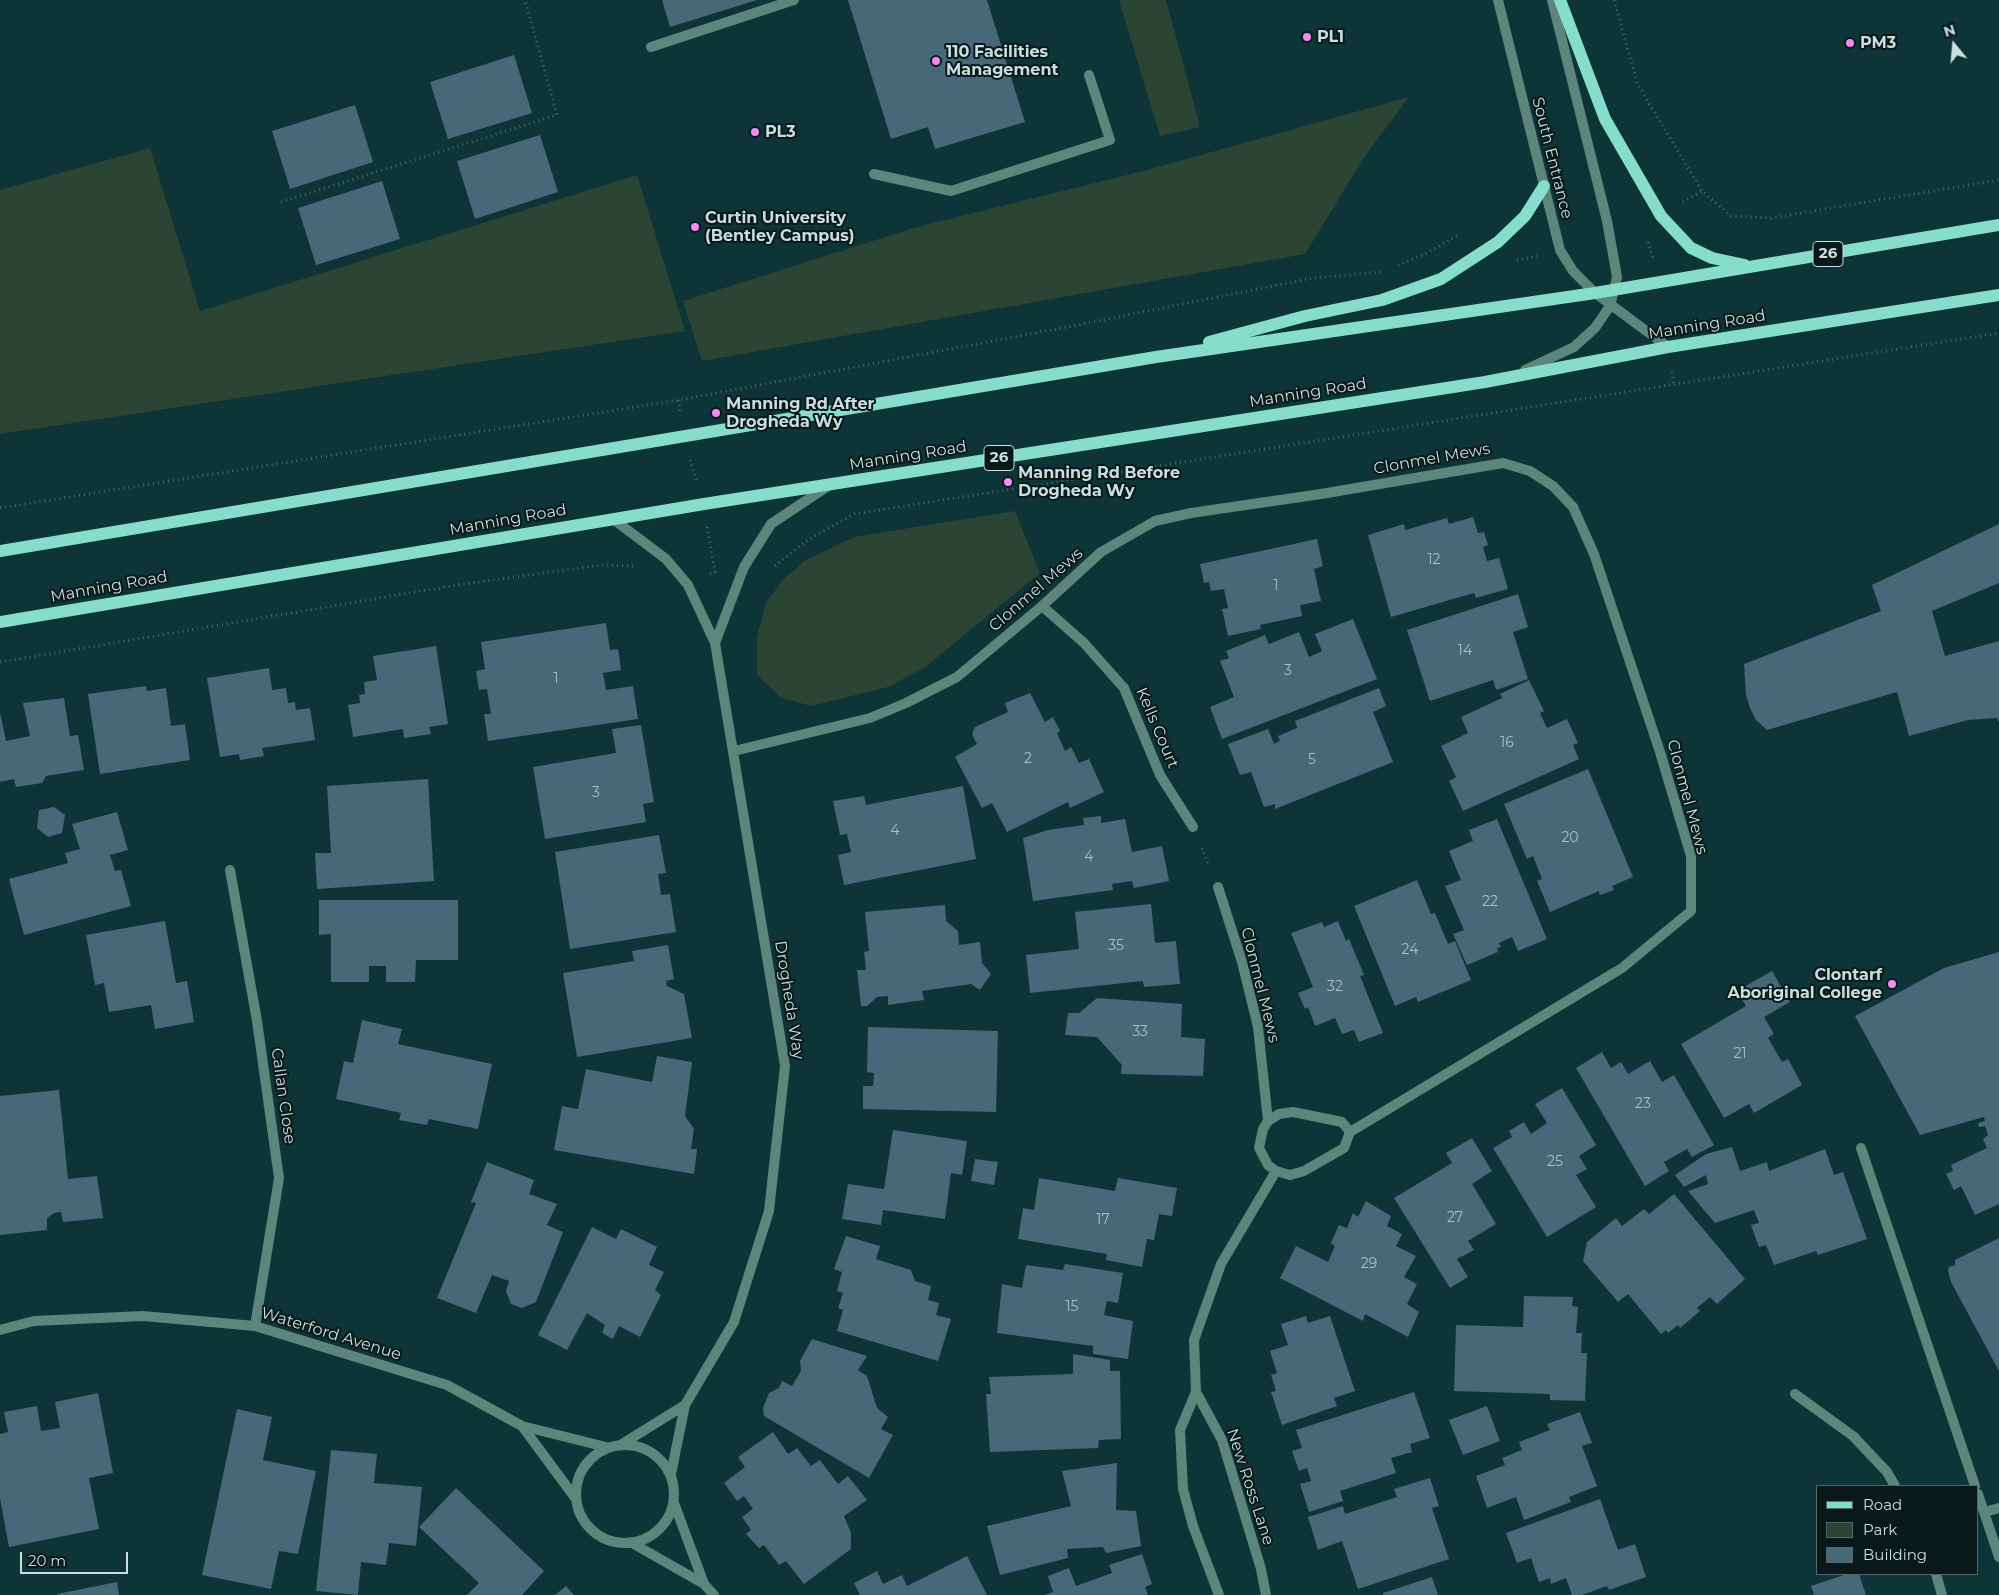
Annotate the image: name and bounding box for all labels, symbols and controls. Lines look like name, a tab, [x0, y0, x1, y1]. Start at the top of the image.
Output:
north arrow	[1929, 20, 1979, 70]
text: N	[1942, 20, 1958, 41]
place label: PL1	[1317, 27, 1344, 47]
marker: PL1	[1301, 31, 1313, 43]
place label: PM3	[1860, 33, 1896, 53]
marker: PM3	[1844, 37, 1856, 49]
place label: 110 Facilities Management	[946, 42, 1058, 80]
marker: 110 Facilities Management	[930, 55, 942, 67]
street label: South Entrance	[1528, 95, 1576, 221]
place label: PL3	[765, 122, 796, 142]
marker: PL3	[749, 126, 761, 138]
place label: Curtin University (Bentley Campus)	[705, 208, 855, 246]
marker: Curtin University (Bentley Campus)	[689, 221, 701, 233]
road number: 26	[1813, 242, 1843, 266]
street label: Manning Road	[1647, 306, 1767, 344]
street label: Manning Road	[1248, 374, 1368, 412]
place label: Manning Rd After Drogheda Wy	[726, 394, 874, 432]
marker: Manning Rd After Drogheda Wy	[710, 407, 722, 419]
street label: Manning Road	[848, 437, 968, 475]
street label: Clonmel Mews	[1372, 439, 1492, 479]
road number: 26	[984, 446, 1014, 470]
place label: Manning Rd Before Drogheda Wy	[1018, 463, 1180, 501]
marker: Manning Rd Before Drogheda Wy	[1002, 476, 1014, 488]
street label: Manning Road	[448, 500, 568, 540]
street label: Clonmel Mews	[985, 544, 1087, 636]
house number: 12	[1427, 552, 1441, 568]
street label: Manning Road	[49, 567, 169, 607]
house number: 1	[1273, 578, 1279, 594]
house number: 14	[1458, 643, 1472, 659]
house number: 3	[1284, 663, 1292, 679]
house number: 1	[553, 671, 559, 687]
street label: Kells Court	[1131, 685, 1183, 771]
house number: 16	[1500, 735, 1514, 751]
street label: Clonmel Mews	[1662, 737, 1712, 857]
house number: 2	[1024, 751, 1032, 767]
house number: 5	[1308, 752, 1316, 768]
house number: 3	[592, 785, 600, 801]
house number: 4	[890, 823, 900, 839]
house number: 20	[1561, 830, 1579, 846]
house number: 4	[1084, 849, 1094, 865]
house number: 22	[1482, 894, 1498, 910]
street label: Clonmel Mews	[1236, 925, 1284, 1045]
house number: 35	[1108, 938, 1124, 954]
street label: Drogheda Way	[770, 939, 808, 1061]
house number: 24	[1402, 942, 1418, 958]
place label: Clontarf Aboriginal College	[1727, 965, 1882, 1003]
marker: Clontarf Aboriginal College	[1886, 978, 1898, 990]
house number: 32	[1327, 979, 1343, 995]
house number: 33	[1132, 1024, 1148, 1040]
house number: 21	[1733, 1046, 1747, 1062]
street label: Callan Close	[267, 1047, 299, 1145]
house number: 23	[1635, 1096, 1651, 1112]
house number: 25	[1547, 1154, 1563, 1170]
house number: 27	[1447, 1210, 1463, 1226]
house number: 17	[1096, 1212, 1110, 1228]
house number: 29	[1361, 1256, 1377, 1272]
house number: 15	[1066, 1299, 1078, 1315]
street label: Waterford Avenue	[259, 1304, 403, 1364]
street label: New Ross Lane	[1222, 1426, 1278, 1548]
legend	[1816, 1485, 1979, 1575]
text: Road	[1863, 1495, 1902, 1514]
text: Park	[1863, 1520, 1897, 1539]
scale bar	[22, 1542, 130, 1574]
text: Building	[1863, 1545, 1927, 1564]
text: 20 m	[28, 1551, 66, 1570]

